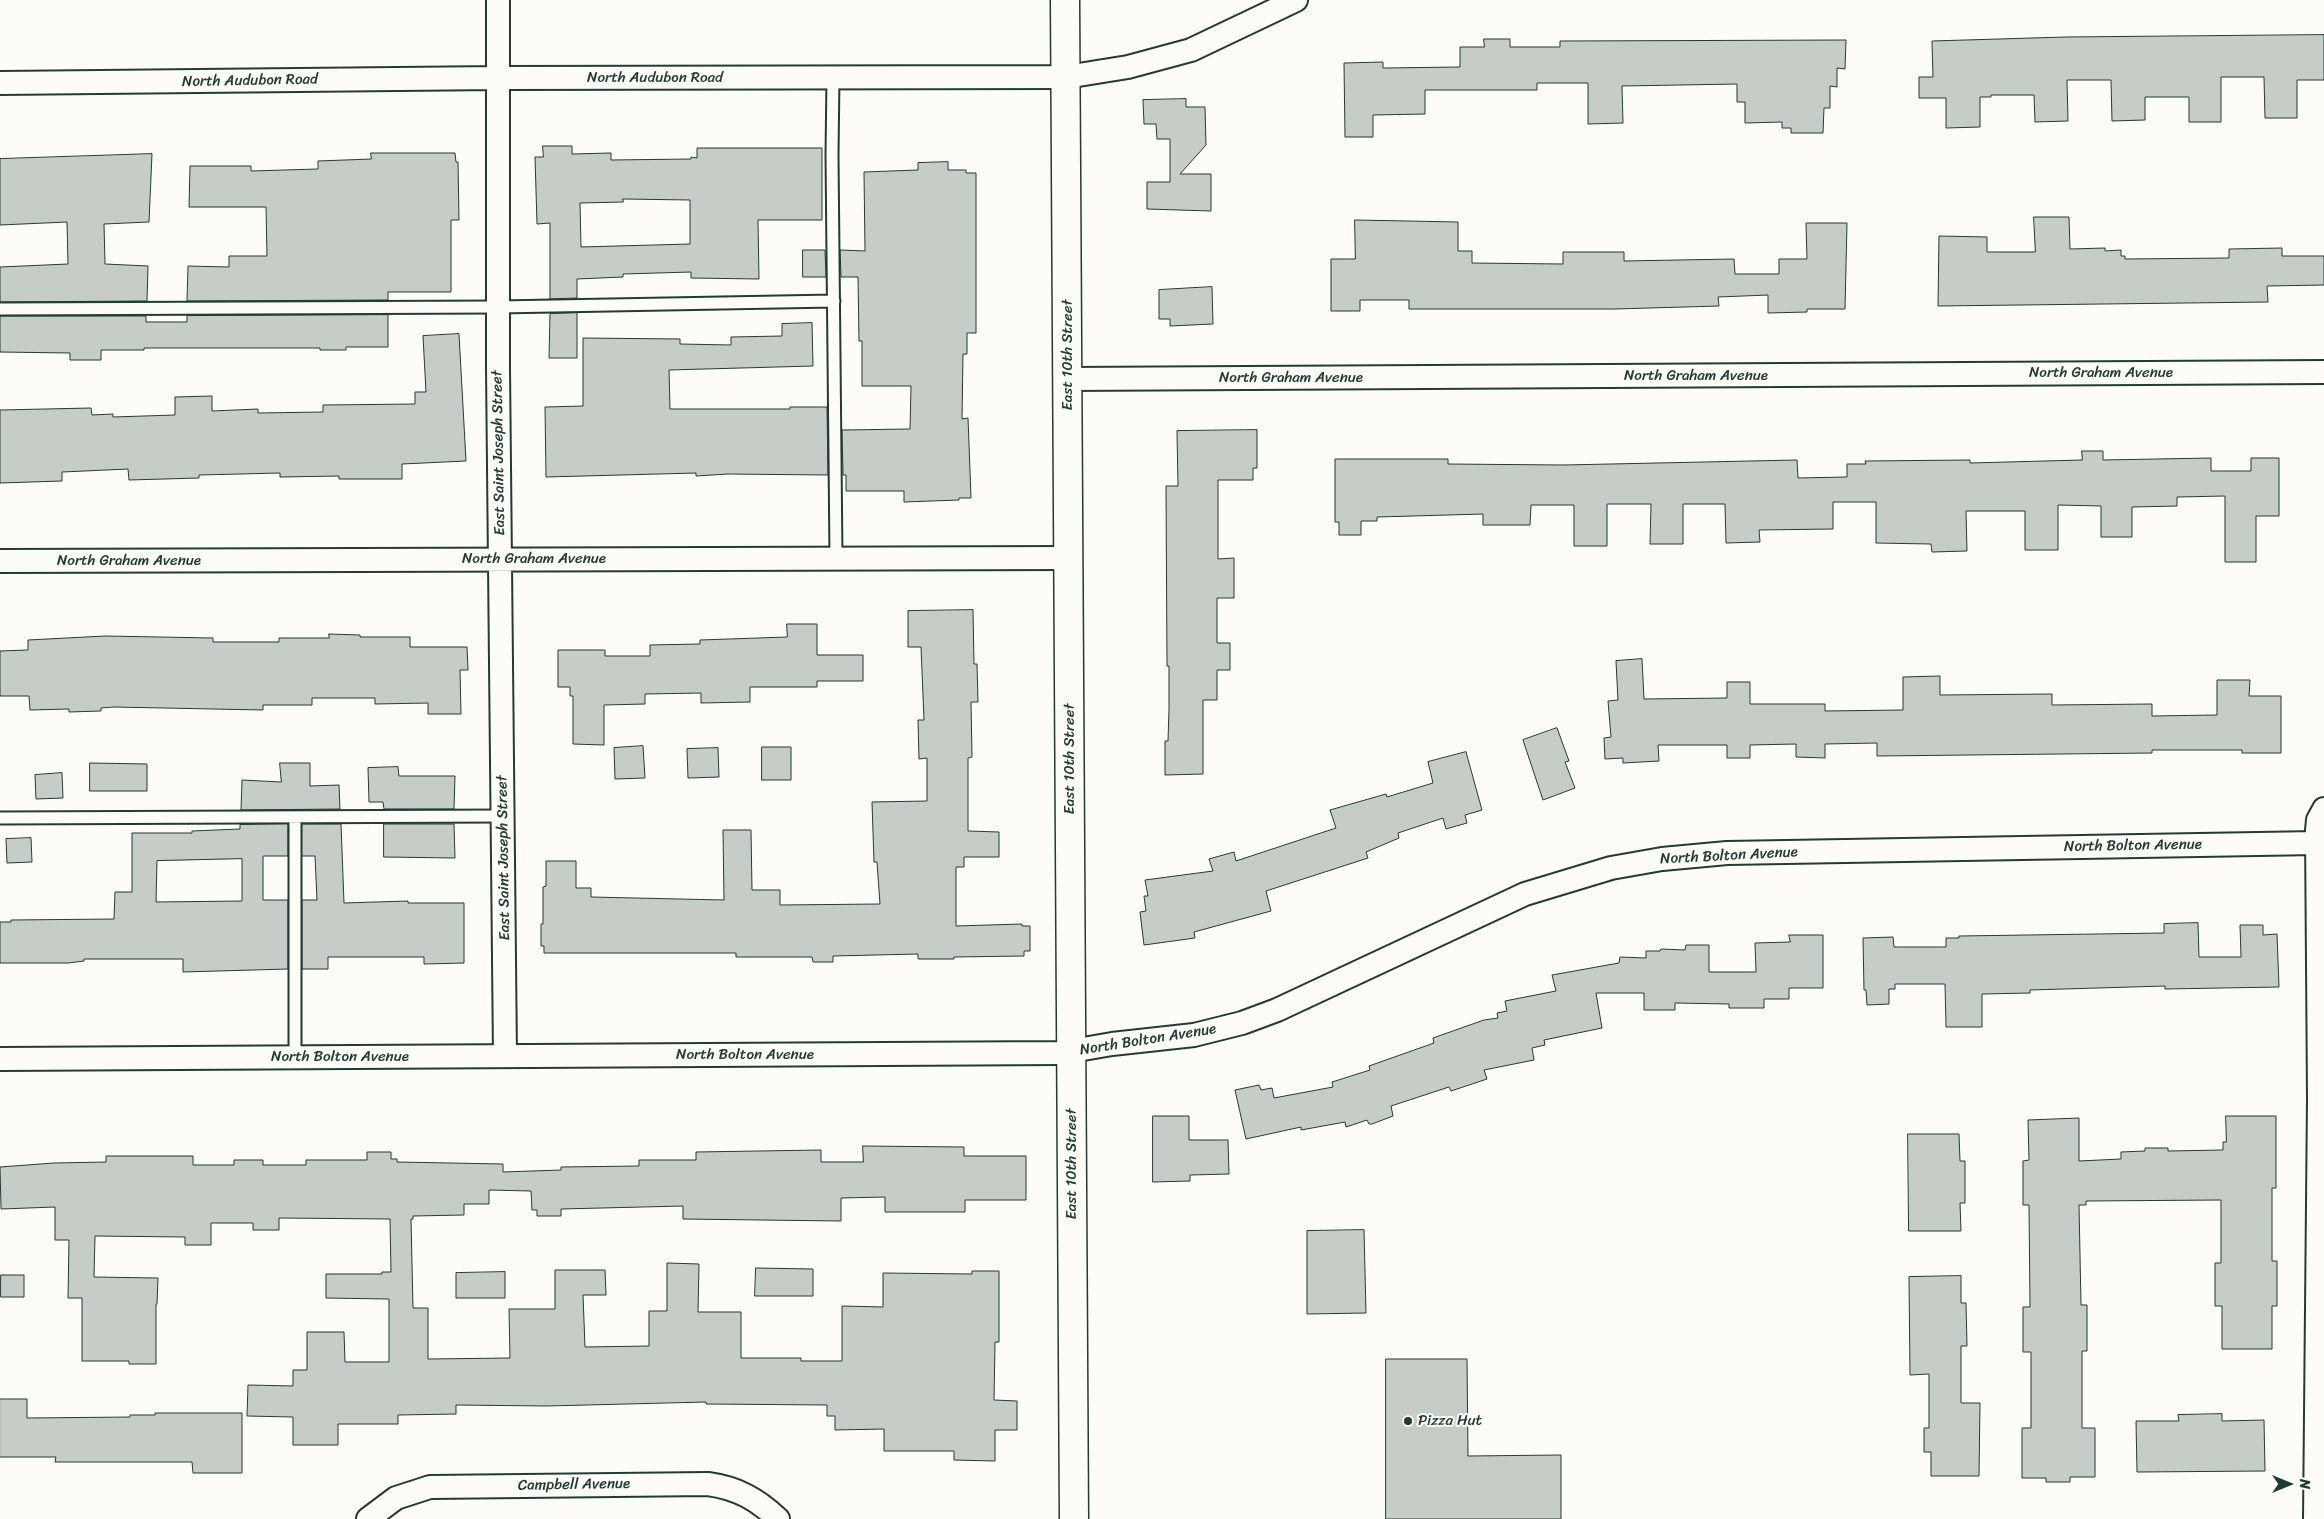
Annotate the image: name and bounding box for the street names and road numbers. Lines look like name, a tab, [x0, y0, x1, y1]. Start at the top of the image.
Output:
street label: North Audubon Road	[587, 69, 723, 87]
street label: North Audubon Road	[182, 71, 318, 91]
street label: East 10th Street	[1059, 299, 1077, 411]
street label: North Graham Avenue	[2029, 364, 2173, 382]
street label: North Graham Avenue	[1624, 367, 1768, 385]
street label: North Graham Avenue	[1219, 369, 1363, 387]
street label: East Saint Joseph Street	[489, 370, 509, 536]
street label: North Graham Avenue	[462, 550, 606, 568]
street label: North Graham Avenue	[57, 552, 201, 570]
street label: East 10th Street	[1061, 703, 1079, 815]
street label: East Saint Joseph Street	[494, 775, 514, 941]
street label: North Bolton Avenue	[2064, 836, 2202, 856]
street label: North Bolton Avenue	[1660, 843, 1798, 869]
street label: North Bolton Avenue	[1078, 1020, 1218, 1060]
street label: North Bolton Avenue	[676, 1046, 814, 1064]
street label: North Bolton Avenue	[271, 1048, 409, 1066]
street label: East 10th Street	[1063, 1108, 1081, 1220]
street label: Campbell Avenue	[518, 1475, 630, 1495]

